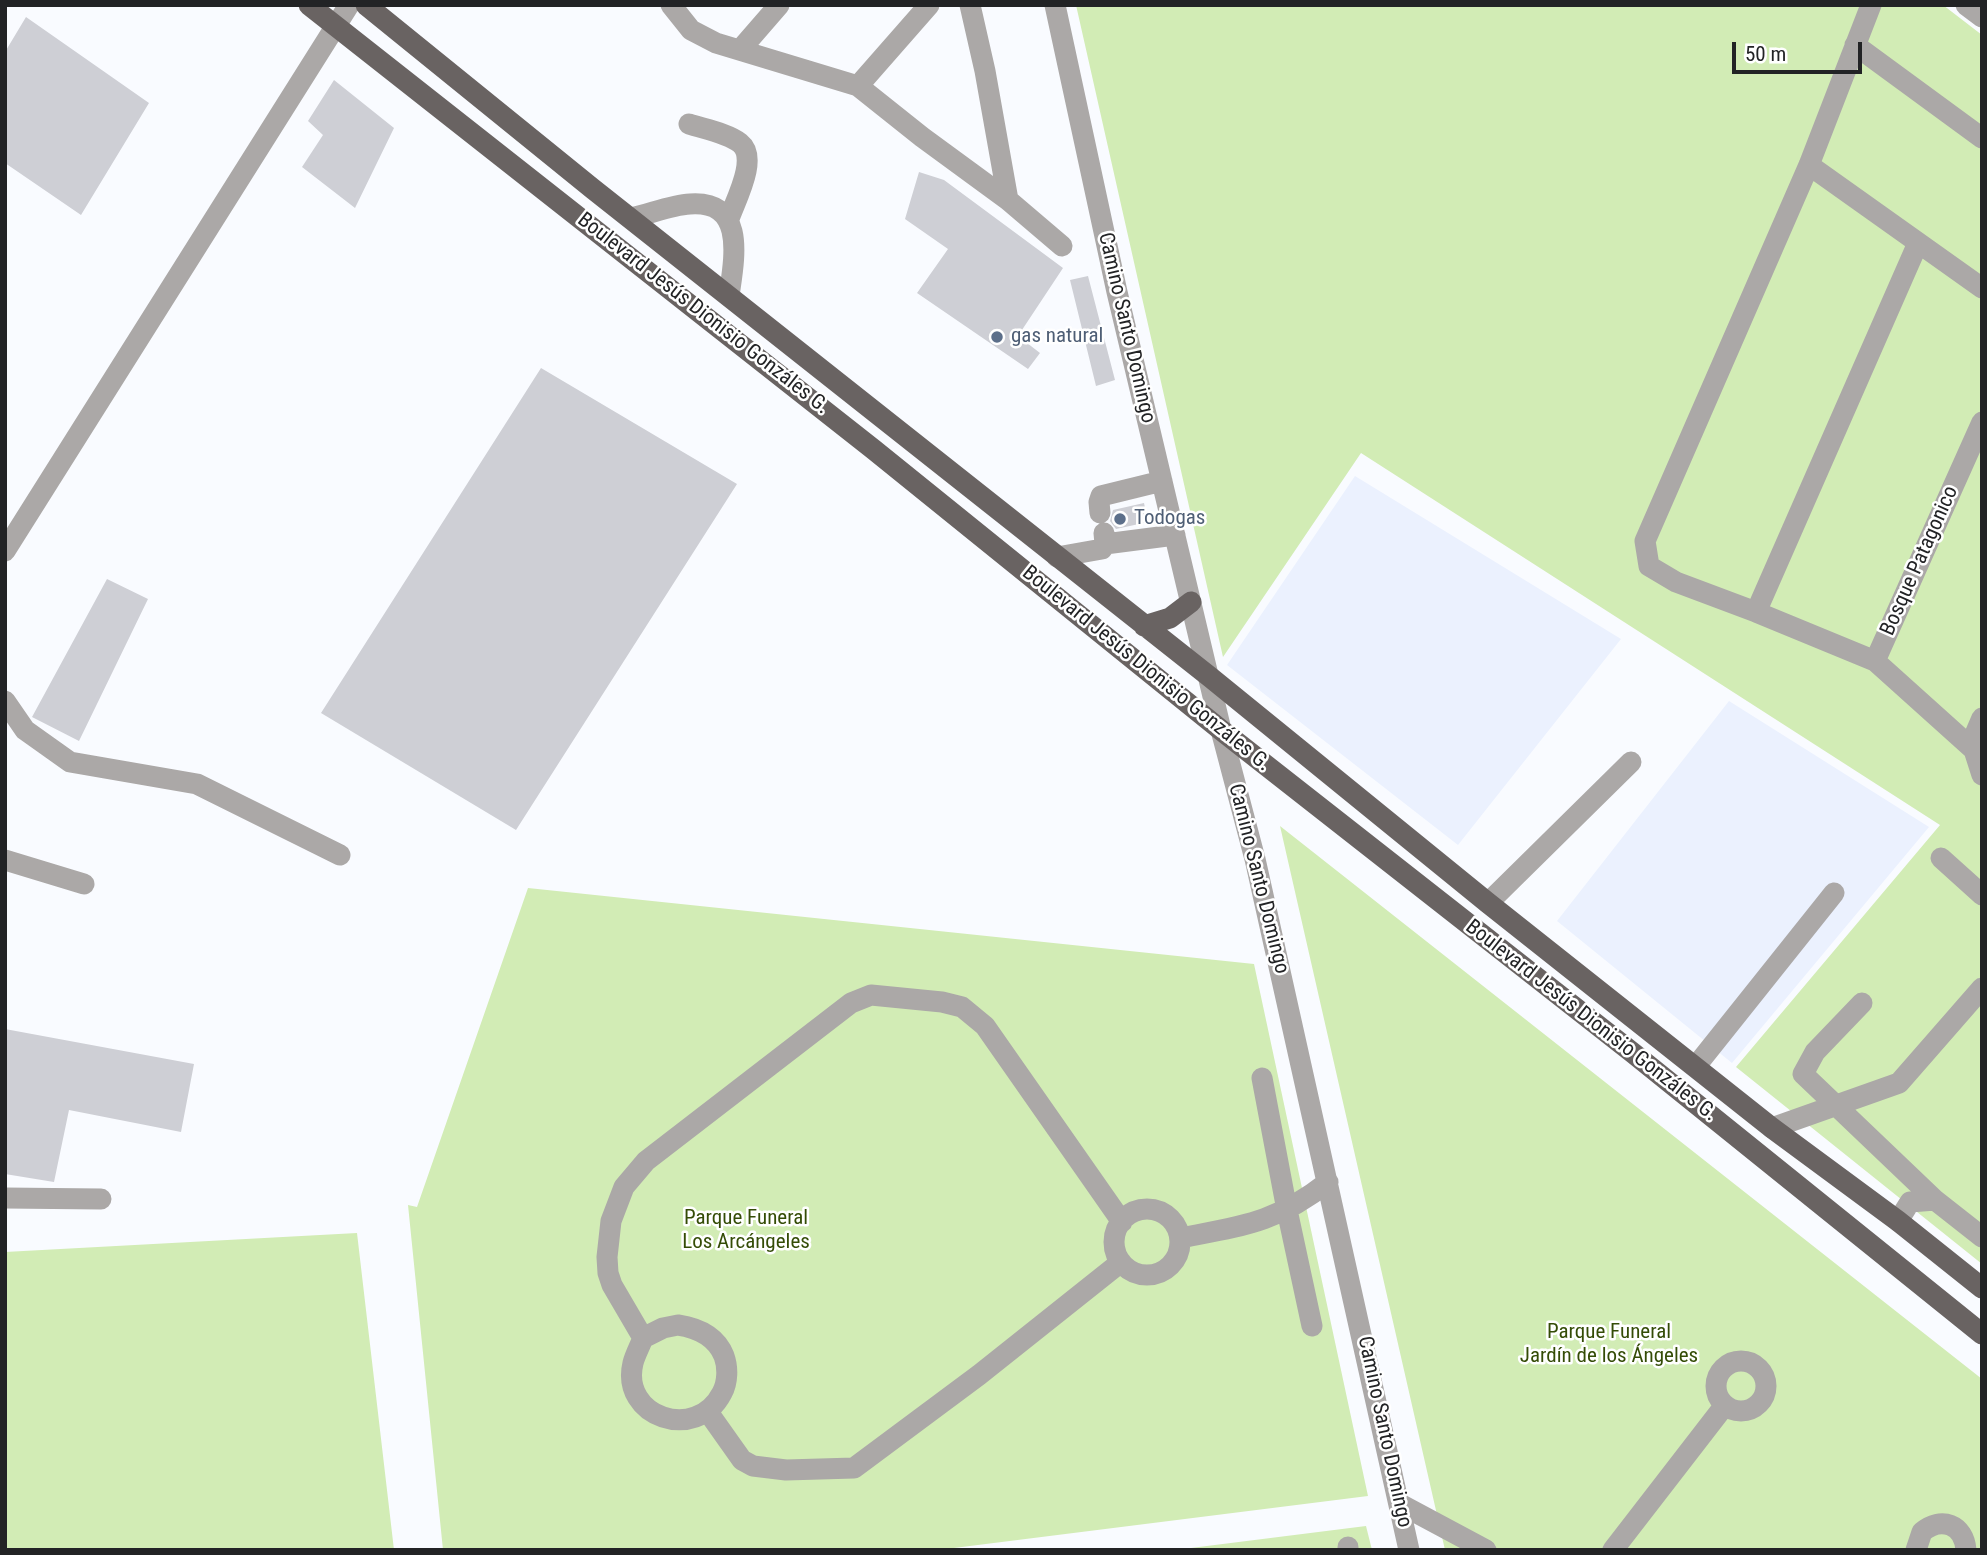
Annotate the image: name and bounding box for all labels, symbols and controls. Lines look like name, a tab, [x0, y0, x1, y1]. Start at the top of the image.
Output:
scale bar	[1735, 28, 1864, 72]
text: 50 m	[1745, 42, 1786, 66]
street label: Boulevard Jesús Dionisio Gonzáles G.	[572, 208, 834, 420]
street label: Camino Santo Domingo	[1092, 230, 1160, 426]
place label: gas natural	[1011, 324, 1103, 350]
marker: gas natural	[989, 329, 1005, 345]
street label: Bosque Patagonico	[1876, 482, 1964, 640]
place label: Todogas	[1134, 506, 1205, 532]
marker: Todogas	[1112, 511, 1128, 527]
street label: Boulevard Jesús Dionisio Gonzáles G.	[1017, 561, 1275, 777]
street label: Camino Santo Domingo	[1222, 781, 1294, 977]
street label: Boulevard Jesús Dionisio Gonzáles G.	[1460, 915, 1722, 1127]
park label: Parque Funeral Los Arcángeles	[682, 1206, 810, 1256]
park label: Parque Funeral Jardín de los Ángeles	[1520, 1320, 1698, 1370]
street label: Camino Santo Domingo	[1351, 1334, 1417, 1530]

